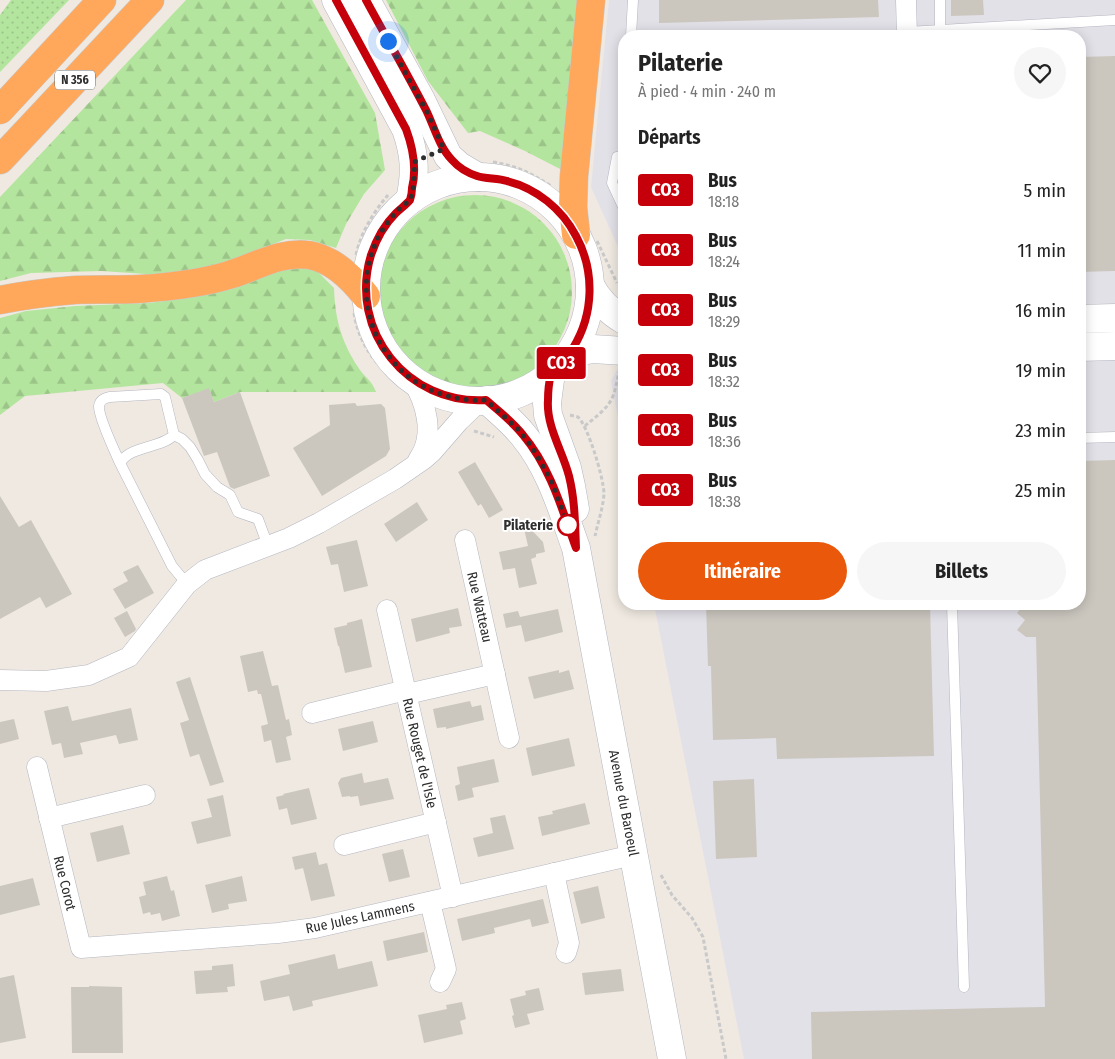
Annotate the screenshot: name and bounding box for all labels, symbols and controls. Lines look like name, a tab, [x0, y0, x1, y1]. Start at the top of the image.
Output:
your location	[376, 29, 401, 54]
button: heart	[1014, 47, 1066, 99]
text: Pilaterie	[638, 49, 723, 77]
road number: N 356	[55, 70, 95, 90]
text: À pied · 4 min · 240 m	[638, 82, 776, 101]
text: Départs	[638, 126, 701, 149]
text: Bus	[708, 169, 737, 192]
text: CO3	[651, 179, 680, 201]
text: 5 min	[1023, 179, 1066, 202]
text: 18:18	[708, 192, 739, 211]
text: Bus	[708, 229, 737, 252]
text: CO3	[651, 239, 680, 261]
text: 11 min	[1018, 239, 1066, 262]
text: 18:24	[708, 252, 740, 271]
text: Bus	[708, 289, 737, 312]
text: CO3	[651, 299, 680, 321]
text: 16 min	[1015, 299, 1066, 322]
text: 18:29	[708, 312, 740, 331]
line badge: CO3	[532, 347, 590, 379]
text: Bus	[708, 349, 737, 372]
text: CO3	[547, 352, 575, 374]
text: CO3	[651, 359, 680, 381]
text: 19 min	[1015, 359, 1066, 382]
text: 18:32	[708, 372, 740, 391]
text: Bus	[708, 409, 737, 432]
text: CO3	[651, 419, 680, 441]
text: 23 min	[1015, 419, 1066, 442]
text: 18:36	[708, 432, 741, 451]
text: Bus	[708, 469, 737, 492]
text: CO3	[651, 479, 680, 501]
text: 25 min	[1015, 479, 1066, 502]
text: 18:38	[708, 492, 741, 511]
marker: Pilaterie	[557, 514, 579, 536]
place label: Pilaterie	[503, 517, 553, 534]
button: Itinéraire	[638, 542, 847, 600]
button: Billets	[857, 542, 1066, 600]
street label: Rue Watteau	[463, 570, 496, 644]
street label: Rue Rouget de l'Isle	[399, 696, 440, 810]
street label: Avenue du Baroeul	[605, 749, 642, 858]
street label: Rue Corot	[50, 854, 80, 913]
street label: Rue Jules Lammens	[304, 898, 416, 937]

